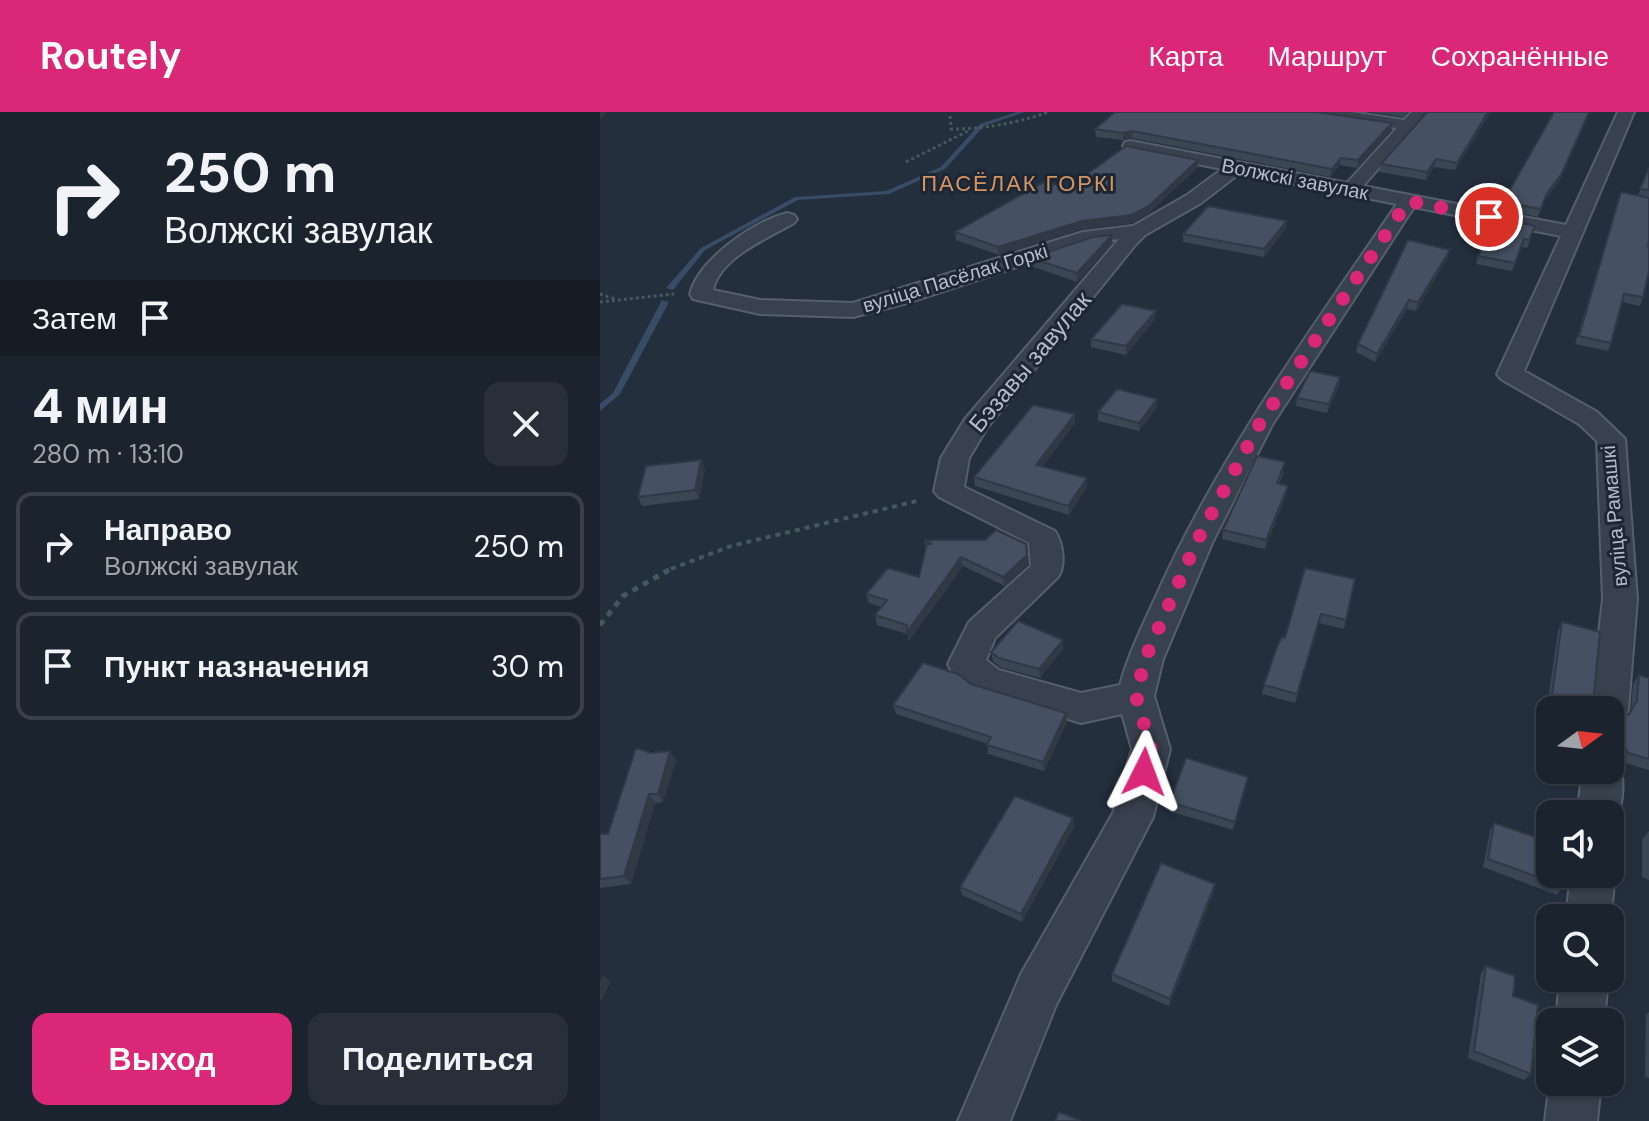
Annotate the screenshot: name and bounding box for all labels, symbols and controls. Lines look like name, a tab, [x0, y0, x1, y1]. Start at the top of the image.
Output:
text: Routely	[40, 31, 181, 81]
text: Карта	[1148, 38, 1223, 75]
text: Маршрут	[1267, 38, 1387, 75]
text: Сохранённые	[1431, 38, 1609, 75]
text: 250 m	[164, 136, 336, 209]
icon: right	[32, 144, 136, 248]
street label: Волжскі завулак	[1219, 152, 1371, 206]
district label: ПАСЁЛАК ГОРКІ	[921, 169, 1117, 198]
pin	[1455, 183, 1523, 251]
icon: arrive	[1467, 195, 1511, 239]
text: Волжскі завулак	[164, 207, 433, 254]
street label: вуліца Пасёлак Горкі	[859, 237, 1051, 319]
street label: Бэзавы завулак	[962, 285, 1098, 438]
icon: arrive	[133, 296, 177, 340]
text: Затем	[32, 299, 117, 338]
text: 4 мин	[32, 375, 169, 438]
button: close	[484, 382, 568, 466]
text: 280 m · 13:10	[32, 437, 184, 471]
street label: вуліца Рамашкі	[1595, 444, 1633, 588]
text: Направо	[104, 510, 232, 549]
icon: right	[36, 524, 80, 568]
text: 250 m	[473, 527, 564, 566]
text: Волжскі завулак	[104, 549, 298, 583]
icon: arrive	[36, 644, 80, 688]
text: Пункт назначения	[104, 647, 369, 686]
text: 30 m	[491, 647, 564, 686]
north arrow	[1536, 696, 1624, 784]
map controls	[1536, 696, 1624, 1096]
position arrow	[1102, 730, 1186, 814]
button: sound	[1536, 800, 1624, 888]
button: search	[1536, 904, 1624, 992]
button: layers	[1536, 1008, 1624, 1096]
button: Выход	[32, 1013, 292, 1105]
button: Поделиться	[308, 1013, 568, 1105]

